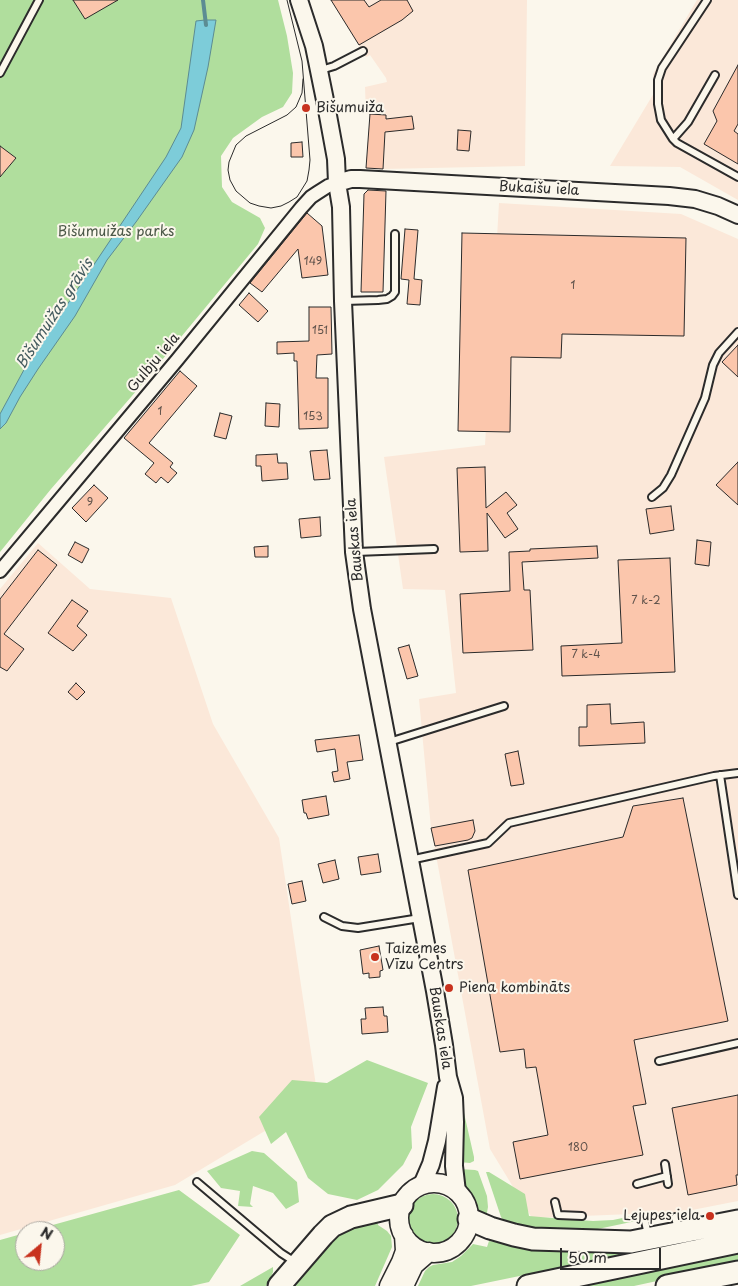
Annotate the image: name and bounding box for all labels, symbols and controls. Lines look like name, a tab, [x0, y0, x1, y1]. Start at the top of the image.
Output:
place label: Bišumuiža	[316, 100, 384, 116]
marker: Bišumuiža	[300, 102, 312, 114]
street label: Bukaišu iela	[498, 179, 580, 199]
park label: Bišumuižas parks	[58, 224, 174, 240]
house number: 149	[304, 255, 322, 269]
water label: Bišumuižas grāvis	[13, 256, 97, 372]
house number: 1	[571, 279, 575, 293]
house number: 151	[312, 324, 328, 338]
street label: Gulbju iela	[124, 330, 184, 396]
house number: 1	[158, 405, 162, 419]
house number: 153	[303, 410, 323, 424]
house number: 9	[87, 496, 93, 510]
street label: Bauskas iela	[343, 498, 367, 582]
house number: 7 k-2	[631, 594, 661, 608]
house number: 7 k-4	[571, 648, 601, 662]
place label: Taizemes Vīzu Centrs	[385, 941, 463, 974]
marker: Taizemes Vīzu Centrs	[369, 951, 381, 963]
place label: Piena kombināts	[459, 980, 570, 996]
marker: Piena kombināts	[443, 982, 455, 994]
street label: Bauskas iela	[425, 985, 455, 1071]
house number: 180	[568, 1141, 588, 1155]
place label: Lejupes iela	[623, 1208, 700, 1224]
marker: Lejupes iela	[704, 1210, 716, 1222]
north arrow	[15, 1221, 65, 1271]
text: N	[37, 1221, 57, 1245]
scale bar	[563, 1238, 664, 1270]
text: 50 m	[568, 1245, 607, 1268]

